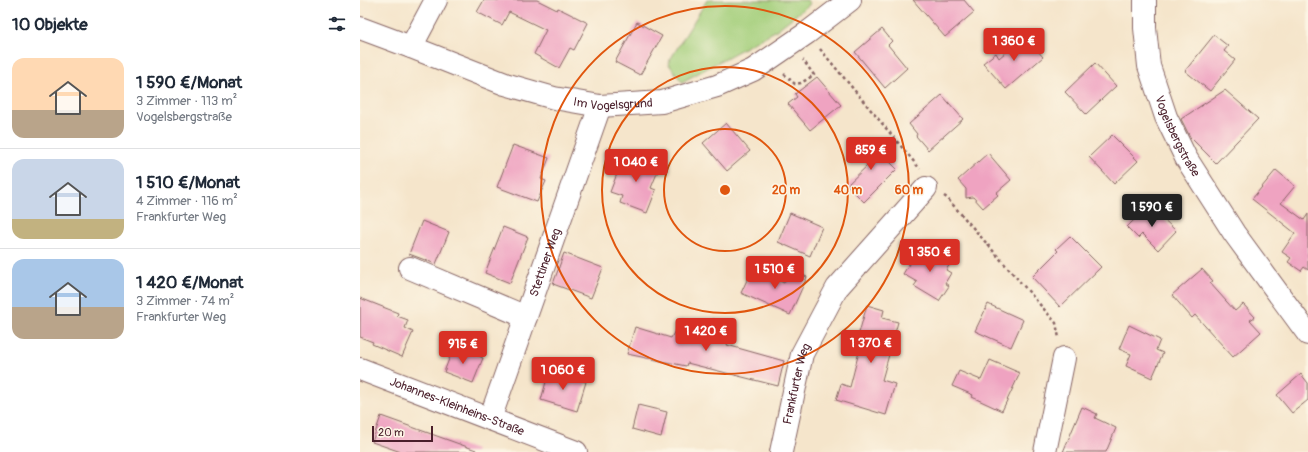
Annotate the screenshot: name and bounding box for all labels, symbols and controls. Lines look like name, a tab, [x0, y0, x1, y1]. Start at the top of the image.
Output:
icon: filters	[326, 13, 348, 35]
text: 10 Objekte	[12, 14, 88, 35]
pin: 1 360 €	[977, 28, 1051, 62]
text: 1 360 €	[992, 33, 1036, 49]
text: 1 590 €/Monat	[136, 72, 242, 93]
icon: home	[44, 74, 92, 122]
text: 3 Zimmer · 113 m²	[136, 93, 237, 109]
street label: Im Vogelsgrund	[572, 94, 653, 114]
street label: Vogelsbergstraße	[1151, 94, 1203, 180]
text: Vogelsbergstraße	[136, 109, 232, 125]
pin: 859 €	[843, 137, 899, 171]
text: 859 €	[855, 142, 887, 158]
pin: 1 040 €	[599, 149, 673, 183]
text: 1 040 €	[614, 154, 658, 170]
text: 1 510 €/Monat	[136, 172, 240, 193]
icon: home	[44, 175, 92, 223]
centre of rings	[718, 183, 732, 197]
text: 20 m	[772, 183, 800, 198]
text: 40 m	[833, 183, 863, 198]
text: 60 m	[895, 183, 924, 198]
text: 4 Zimmer · 116 m²	[136, 193, 238, 209]
pin: 1 590 €	[1115, 194, 1189, 228]
text: 1 590 €	[1131, 199, 1173, 215]
text: Frankfurter Weg	[136, 209, 226, 225]
street label: Stettiner Weg	[527, 226, 564, 299]
pin: 1 350 €	[893, 239, 967, 273]
text: 1 350 €	[909, 244, 951, 260]
pin: 1 510 €	[738, 256, 812, 290]
text: 1 510 €	[755, 261, 795, 277]
text: 1 420 €/Monat	[136, 272, 243, 293]
icon: home	[44, 275, 92, 323]
text: 3 Zimmer · 74 m²	[136, 293, 234, 309]
text: Frankfurter Weg	[136, 309, 226, 325]
pin: 1 420 €	[669, 318, 743, 352]
text: 1 420 €	[685, 323, 728, 339]
pin: 1 370 €	[834, 330, 908, 364]
pin: 915 €	[435, 331, 491, 365]
text: 1 370 €	[850, 335, 892, 351]
text: 915 €	[448, 336, 478, 352]
street label: Frankfurter Weg	[780, 341, 814, 426]
pin: 1 060 €	[526, 357, 600, 391]
text: 1 060 €	[541, 362, 585, 378]
street label: Johannes-Kleinheins-Straße	[388, 374, 526, 439]
scale bar	[372, 424, 433, 443]
text: 20 m	[378, 426, 404, 439]

